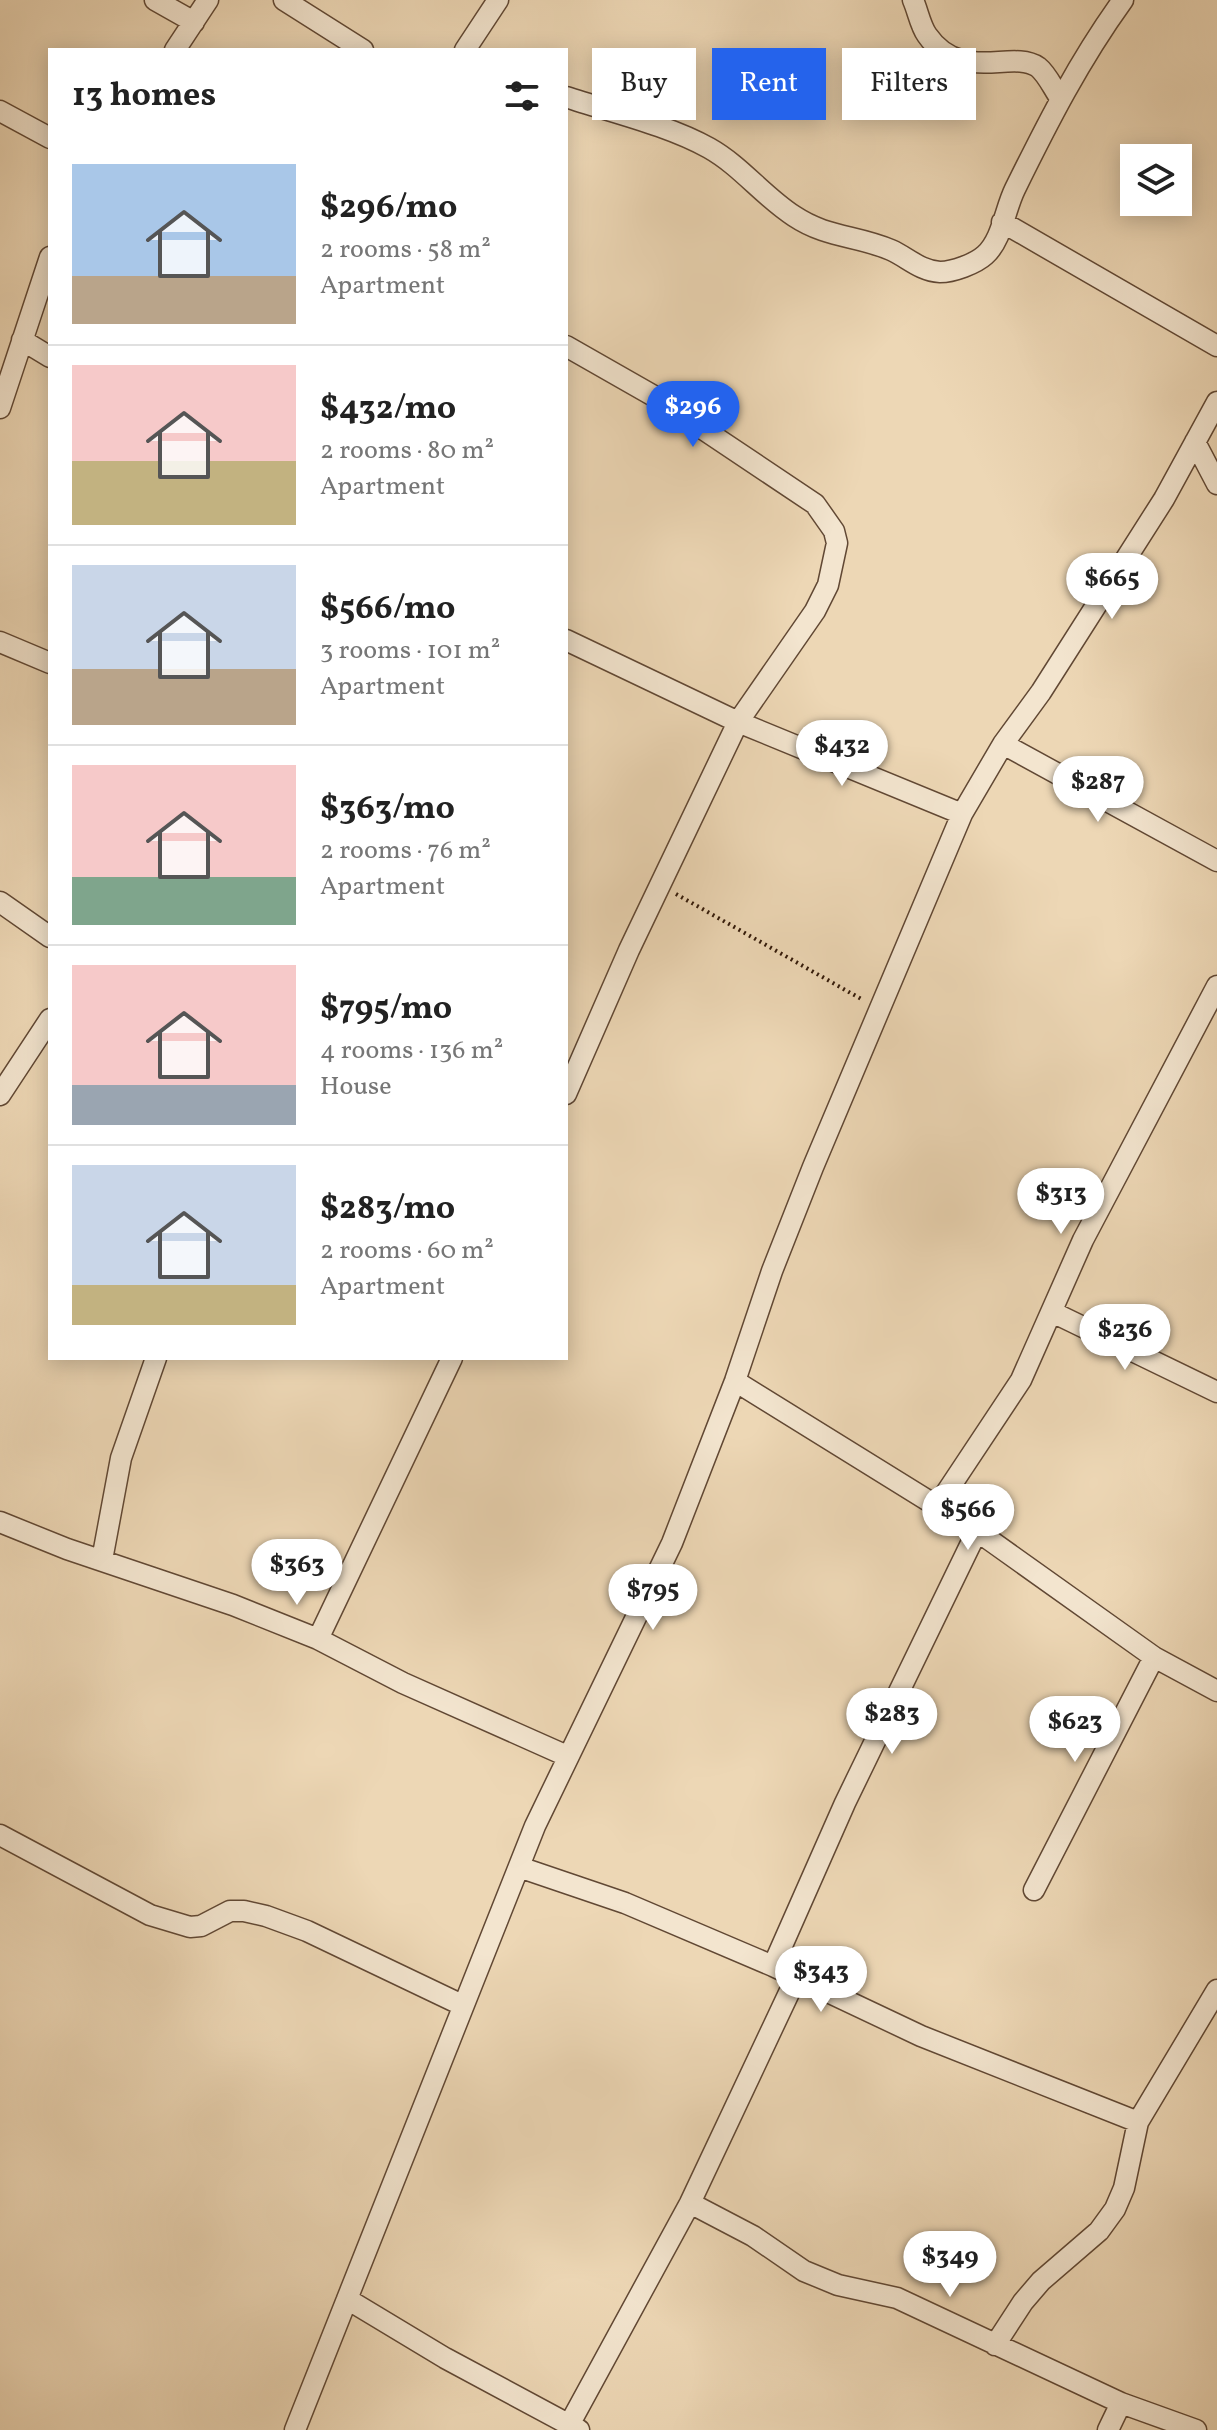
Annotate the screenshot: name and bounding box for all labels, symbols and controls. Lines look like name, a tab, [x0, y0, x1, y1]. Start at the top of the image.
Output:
chip: Buy	[592, 48, 696, 120]
chip: Rent	[712, 48, 826, 120]
chip: Filters	[842, 48, 976, 120]
text: 13 homes	[72, 73, 216, 120]
icon: filters	[500, 74, 544, 118]
map controls	[1120, 144, 1192, 216]
button: layers	[1120, 144, 1192, 216]
text: $296/mo	[320, 185, 457, 232]
icon: home	[136, 196, 232, 292]
text: 2 rooms · 58 m²	[320, 232, 491, 268]
text: Apartment	[320, 268, 445, 304]
pin: $296	[646, 381, 740, 449]
text: $432/mo	[320, 386, 456, 433]
text: $296	[664, 389, 722, 425]
icon: home	[136, 397, 232, 493]
text: 2 rooms · 80 m²	[320, 433, 494, 469]
text: Apartment	[320, 469, 445, 505]
pin: $665	[1065, 553, 1159, 621]
text: $665	[1084, 561, 1140, 597]
text: $566/mo	[320, 586, 455, 633]
icon: home	[136, 597, 232, 693]
text: 3 rooms · 101 m²	[320, 633, 500, 669]
text: Apartment	[320, 669, 445, 705]
pin: $432	[795, 720, 889, 788]
text: $432	[814, 728, 870, 764]
pin: $287	[1051, 756, 1145, 824]
text: $287	[1071, 764, 1125, 800]
text: $363/mo	[320, 786, 455, 833]
icon: home	[136, 797, 232, 893]
text: 2 rooms · 76 m²	[320, 833, 491, 869]
text: Apartment	[320, 869, 445, 905]
text: $795/mo	[320, 986, 452, 1033]
icon: home	[136, 997, 232, 1093]
text: 4 rooms · 136 m²	[320, 1033, 503, 1069]
text: House	[320, 1069, 392, 1105]
pin: $313	[1014, 1168, 1108, 1236]
text: $313	[1035, 1176, 1087, 1212]
text: $283/mo	[320, 1186, 455, 1233]
icon: home	[136, 1197, 232, 1293]
text: 2 rooms · 60 m²	[320, 1233, 494, 1269]
text: Apartment	[320, 1269, 445, 1305]
pin: $236	[1078, 1304, 1172, 1372]
text: $236	[1097, 1312, 1153, 1348]
pin: $566	[921, 1484, 1015, 1552]
text: $566	[940, 1492, 996, 1528]
pin: $363	[250, 1539, 344, 1607]
text: $363	[269, 1547, 325, 1583]
pin: $795	[606, 1564, 700, 1632]
text: $795	[626, 1572, 680, 1608]
pin: $283	[845, 1688, 939, 1756]
text: $283	[864, 1696, 920, 1732]
pin: $623	[1028, 1696, 1122, 1764]
text: $623	[1047, 1704, 1103, 1740]
pin: $343	[774, 1946, 868, 2014]
text: $343	[793, 1954, 849, 1990]
pin: $349	[903, 2231, 997, 2299]
text: $349	[921, 2239, 979, 2275]

